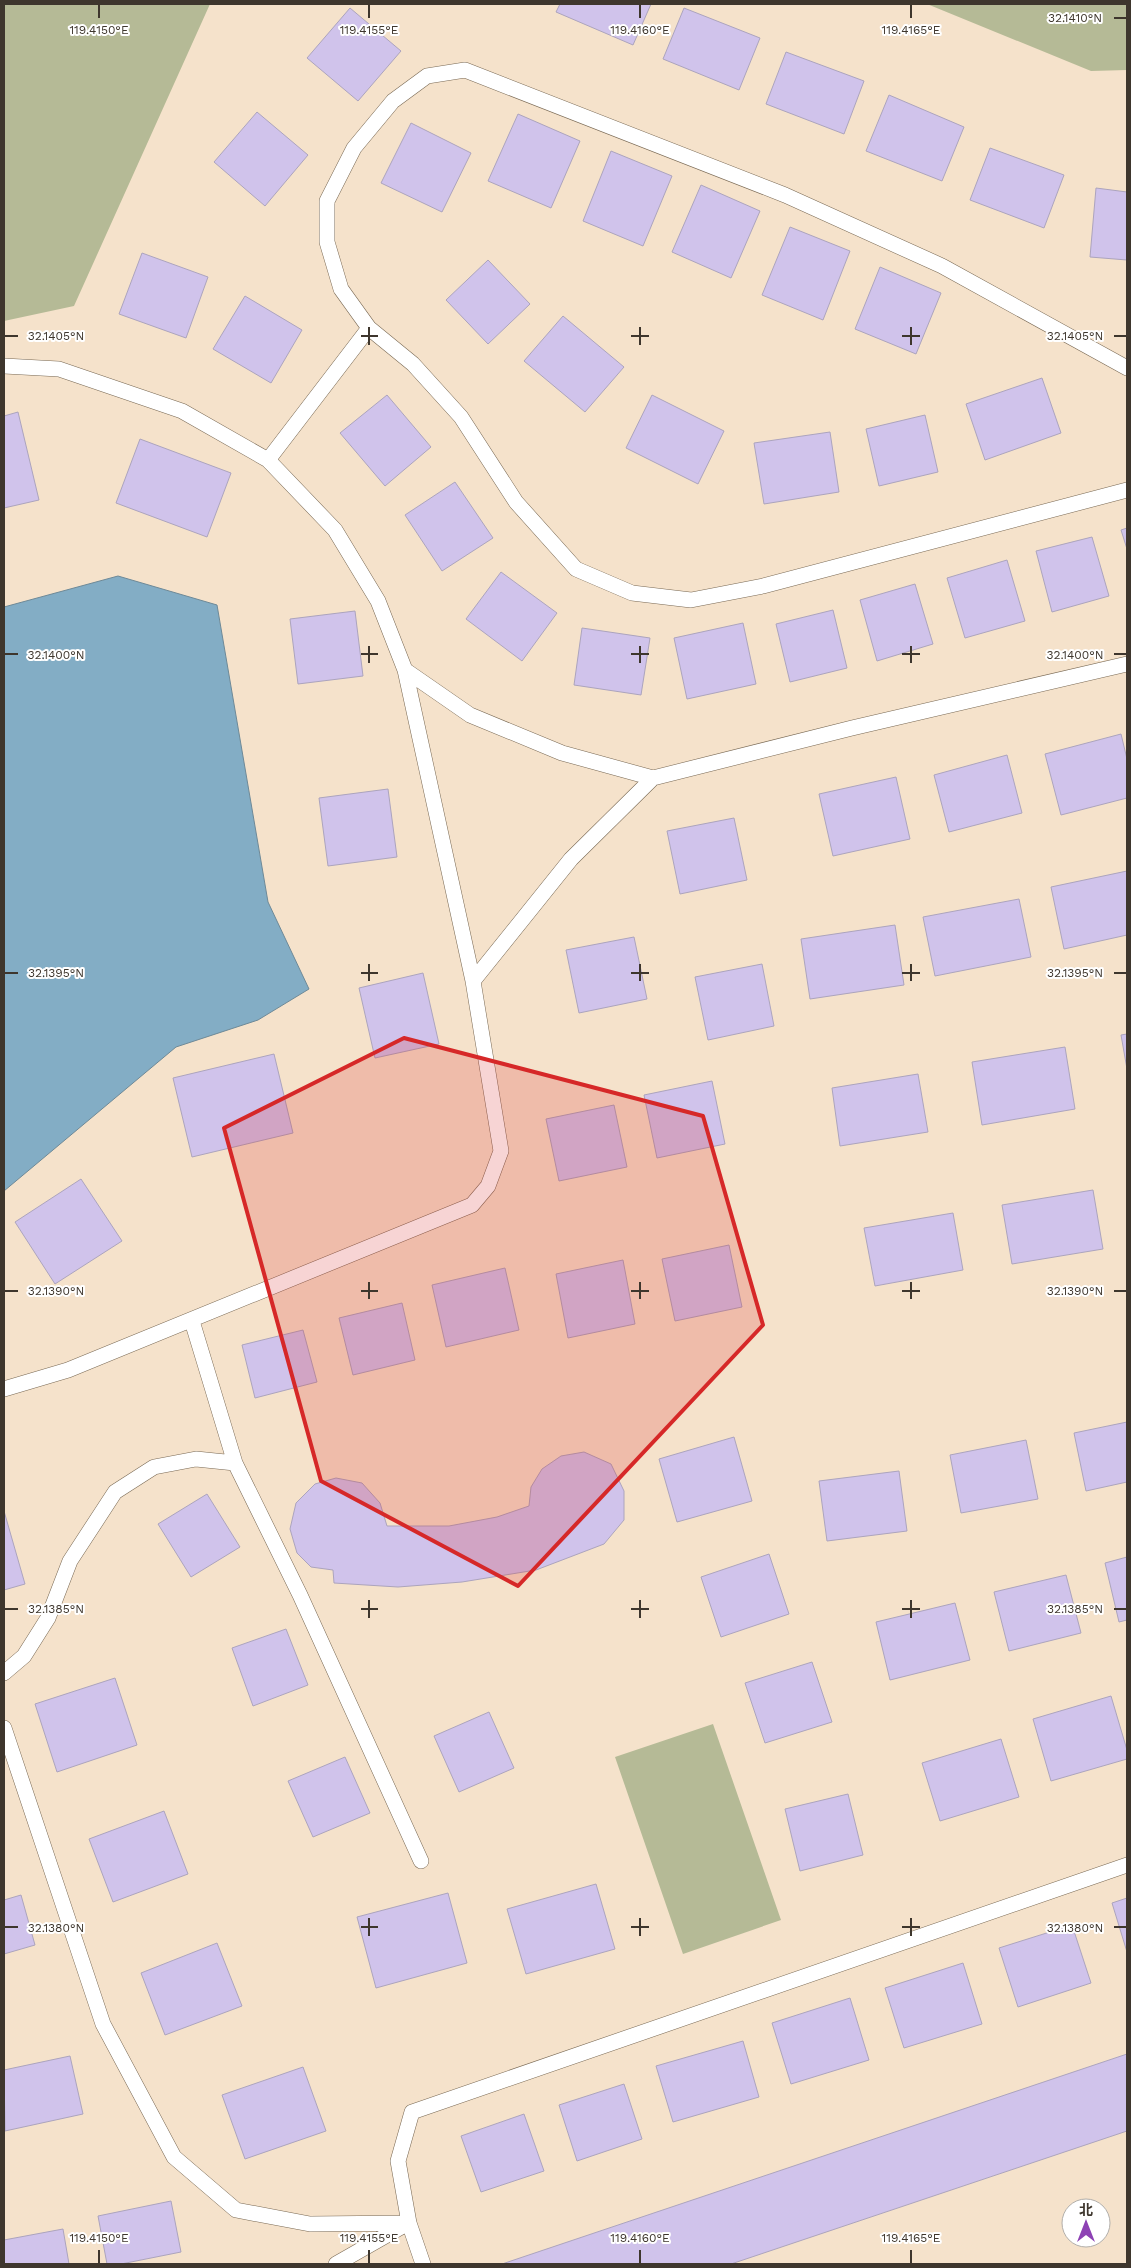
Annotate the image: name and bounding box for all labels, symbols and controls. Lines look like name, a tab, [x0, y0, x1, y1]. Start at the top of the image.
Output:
text: 32.1410°N	[1048, 11, 1102, 25]
text: 119.4150°E	[69, 23, 129, 37]
text: 119.4155°E	[340, 23, 399, 37]
text: 119.4160°E	[610, 23, 670, 37]
text: 119.4165°E	[882, 23, 941, 37]
text: 32.1405°N	[28, 329, 84, 343]
text: 32.1405°N	[1047, 329, 1103, 343]
text: 32.1400°N	[27, 648, 85, 662]
text: 32.1400°N	[1046, 648, 1104, 662]
text: 32.1395°N	[28, 966, 84, 980]
text: 32.1395°N	[1047, 966, 1103, 980]
text: 32.1390°N	[28, 1284, 84, 1298]
text: 32.1390°N	[1047, 1284, 1103, 1298]
text: 32.1385°N	[28, 1602, 84, 1616]
text: 32.1385°N	[1047, 1602, 1103, 1616]
text: 32.1380°N	[28, 1921, 84, 1935]
text: 32.1380°N	[1047, 1921, 1103, 1935]
north arrow	[1061, 2198, 1111, 2248]
text: 北	[1079, 2202, 1093, 2218]
text: 119.4150°E	[69, 2231, 129, 2245]
text: 119.4155°E	[340, 2231, 399, 2245]
text: 119.4160°E	[610, 2231, 670, 2245]
text: 119.4165°E	[882, 2231, 941, 2245]

